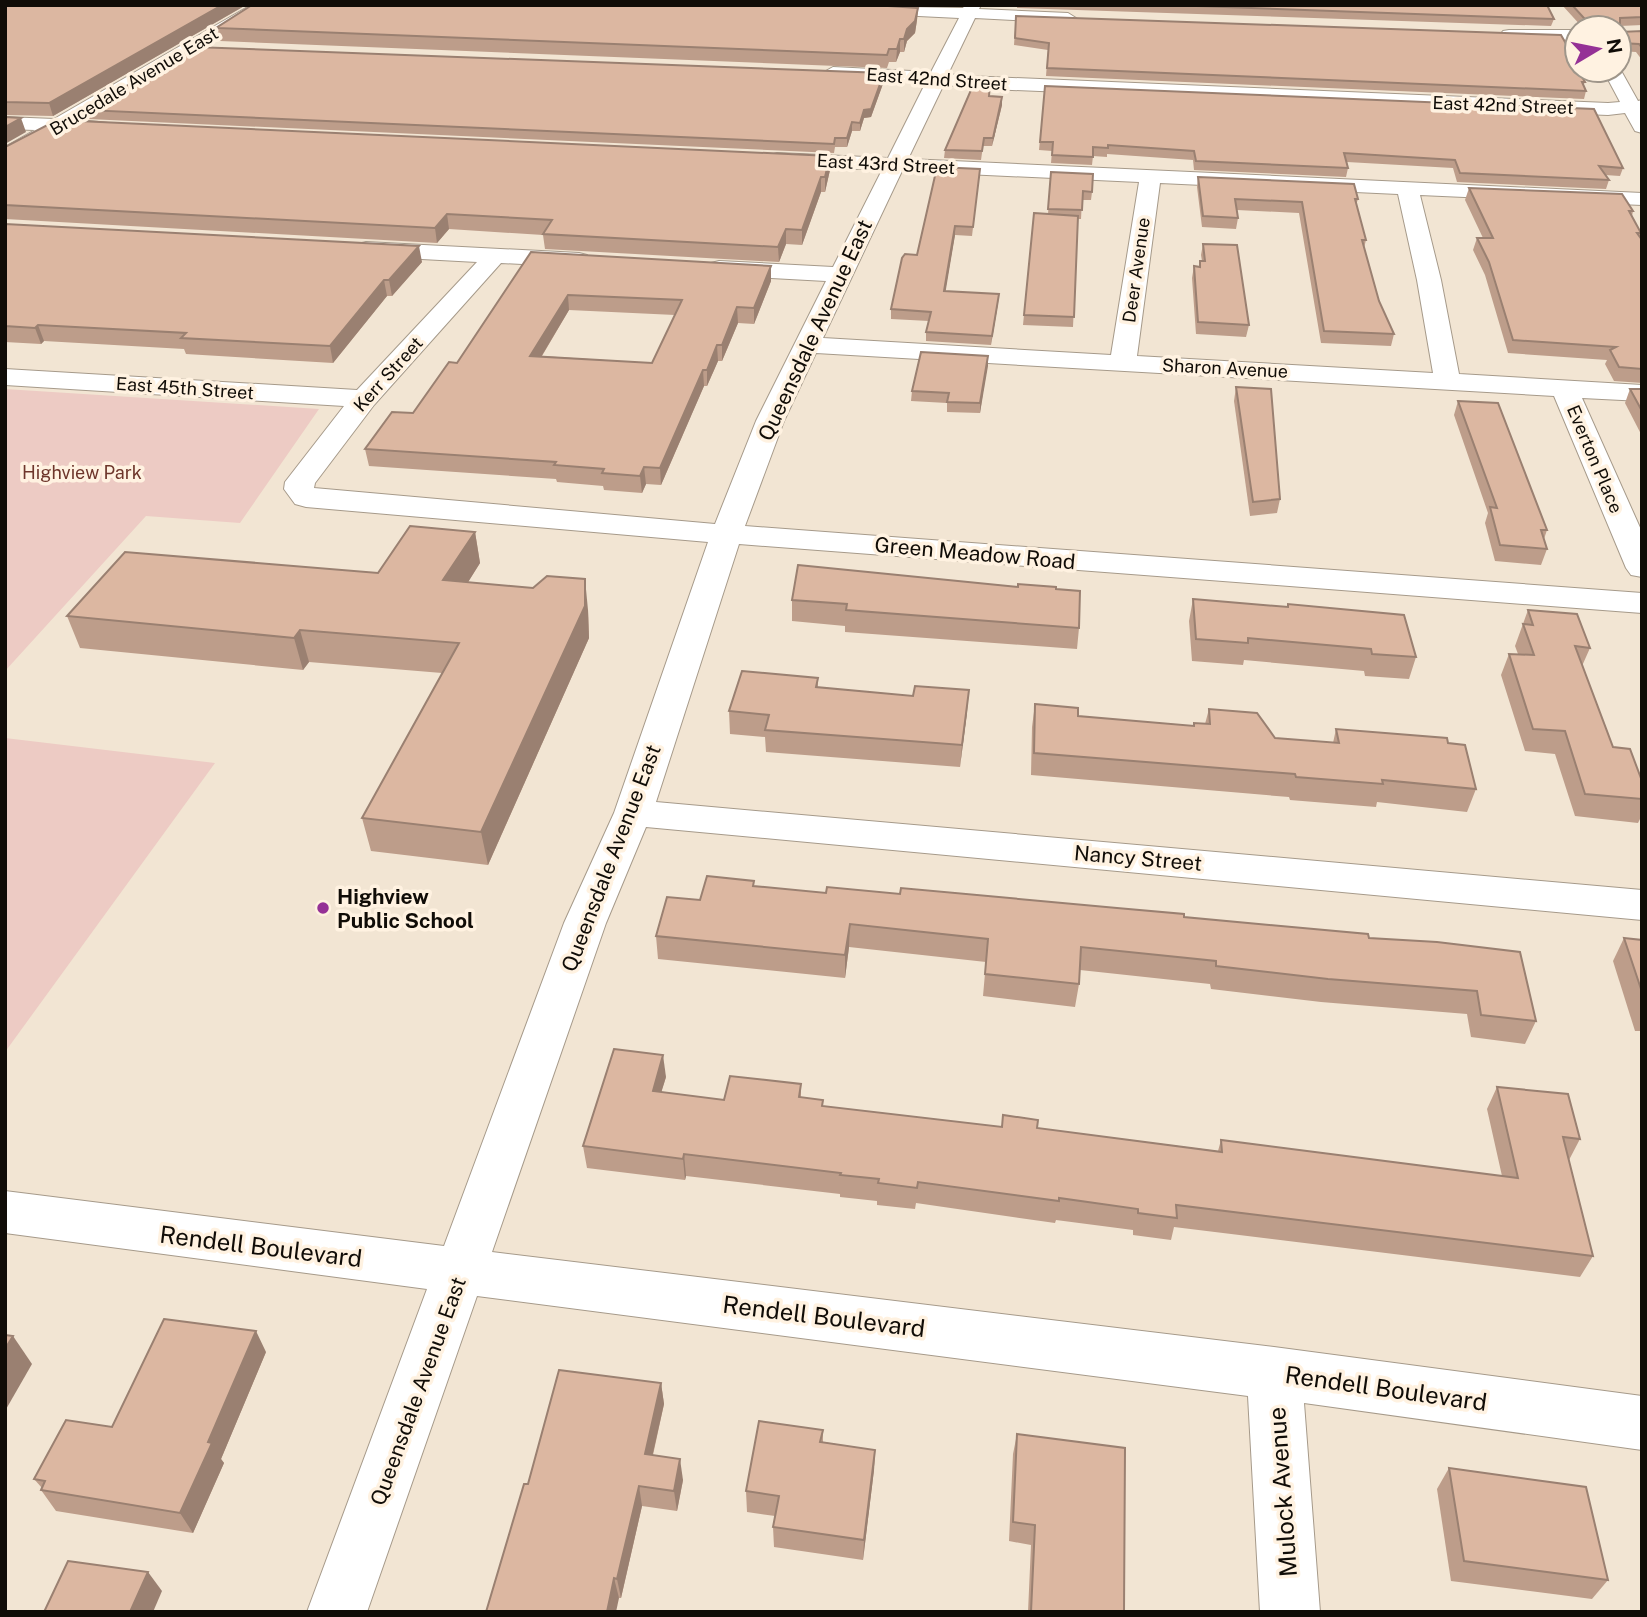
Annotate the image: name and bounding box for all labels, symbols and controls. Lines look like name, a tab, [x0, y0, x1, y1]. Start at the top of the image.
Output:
north arrow	[1563, 14, 1633, 84]
street label: Brucedale Avenue East	[46, 22, 222, 140]
text: N	[1603, 37, 1627, 55]
street label: East 42nd Street	[866, 64, 1008, 94]
street label: East 42nd Street	[1432, 92, 1574, 118]
street label: East 43rd Street	[816, 150, 956, 178]
street label: Queensdale Avenue East	[753, 215, 877, 445]
street label: Deer Avenue	[1118, 216, 1154, 324]
street label: Kerr Street	[349, 332, 427, 416]
street label: Sharon Avenue	[1162, 354, 1288, 382]
street label: East 45th Street	[115, 373, 255, 403]
street label: Everton Place	[1563, 402, 1627, 516]
park label: Highview Park	[22, 462, 142, 483]
street label: Green Meadow Road	[873, 532, 1077, 574]
street label: Queensdale Avenue East	[556, 741, 666, 975]
street label: Nancy Street	[1073, 840, 1203, 876]
place label: Highview Public School	[337, 884, 474, 933]
marker: Highview Public School	[315, 900, 331, 916]
street label: Rendell Boulevard	[158, 1220, 364, 1272]
street label: Queensdale Avenue East	[365, 1273, 471, 1509]
street label: Rendell Boulevard	[721, 1290, 927, 1342]
street label: Rendell Boulevard	[1283, 1360, 1489, 1416]
street label: Mulock Avenue	[1262, 1406, 1302, 1578]

